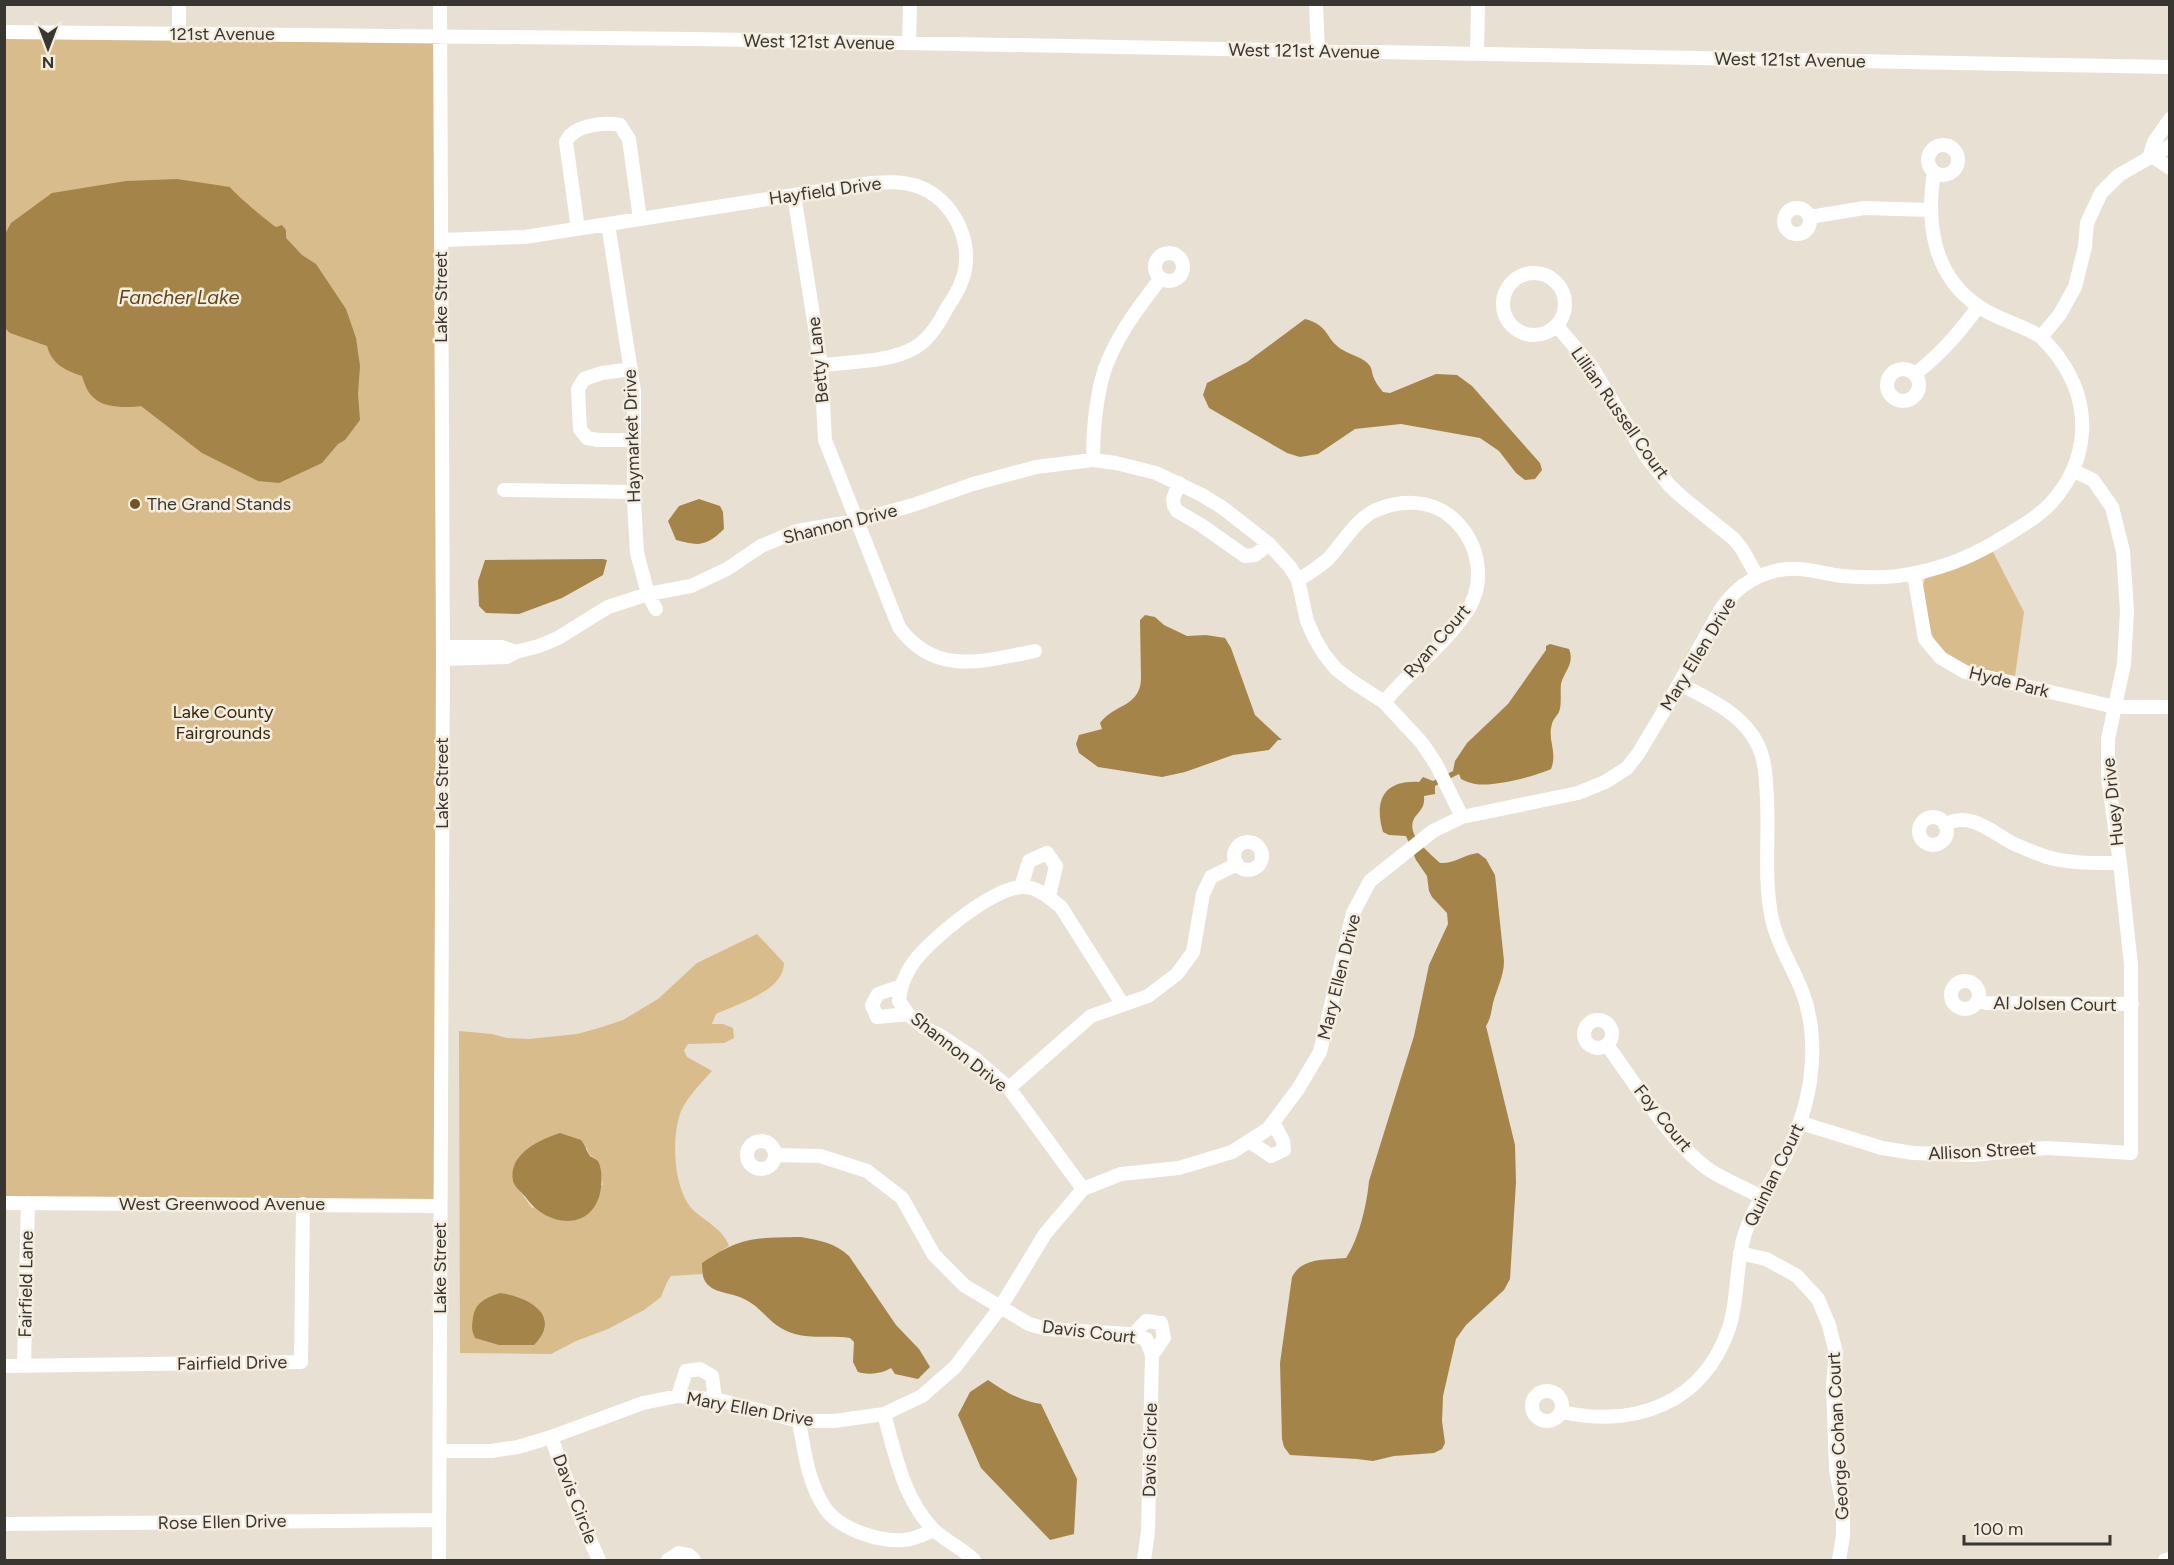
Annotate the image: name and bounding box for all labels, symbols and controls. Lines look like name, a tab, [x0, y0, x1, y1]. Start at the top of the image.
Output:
north arrow	[18, 18, 78, 78]
street label: 121st Avenue	[169, 23, 275, 45]
street label: West 121st Avenue	[743, 30, 895, 54]
street label: West 121st Avenue	[1228, 39, 1380, 63]
street label: West 121st Avenue	[1714, 48, 1866, 72]
text: N	[42, 53, 54, 72]
street label: Hayfield Drive	[767, 172, 883, 210]
street label: Lake Street	[430, 251, 452, 343]
water label: Fancher Lake	[119, 285, 240, 309]
street label: Betty Lane	[803, 316, 833, 404]
street label: Lillian Russell Court	[1566, 343, 1674, 483]
street label: Haymarket Drive	[619, 369, 645, 503]
place label: The Grand Stands	[147, 493, 291, 515]
marker: The Grand Stands	[128, 497, 142, 511]
street label: Shannon Drive	[781, 499, 900, 549]
street label: Mary Ellen Drive	[1655, 593, 1741, 715]
street label: Ryan Court	[1399, 600, 1475, 682]
street label: Hyde Park	[1967, 661, 2052, 703]
park label: Lake County Fairgrounds	[172, 701, 274, 744]
street label: Lake Street	[431, 737, 453, 829]
street label: Huey Drive	[2097, 757, 2129, 847]
street label: Mary Ellen Drive	[1313, 912, 1365, 1042]
street label: Al Jolsen Court	[1993, 992, 2117, 1016]
street label: Shannon Drive	[906, 1007, 1012, 1097]
street label: Foy Court	[1629, 1080, 1697, 1156]
street label: Quinlan Court	[1739, 1120, 1809, 1230]
street label: Allison Street	[1927, 1137, 2037, 1165]
street label: West Greenwood Avenue	[119, 1193, 325, 1215]
street label: Lake Street	[429, 1222, 451, 1314]
street label: Fairfield Lane	[14, 1230, 38, 1338]
street label: Davis Court	[1041, 1315, 1137, 1349]
street label: Fairfield Drive	[177, 1351, 288, 1375]
street label: George Cohan Court	[1823, 1351, 1853, 1521]
street label: Mary Ellen Drive	[685, 1387, 816, 1431]
street label: Davis Circle	[1138, 1402, 1162, 1497]
street label: Davis Circle	[548, 1451, 602, 1547]
scale bar	[1964, 1508, 2110, 1546]
street label: Rose Ellen Drive	[157, 1510, 287, 1534]
text: 100 m	[1973, 1518, 2023, 1540]

